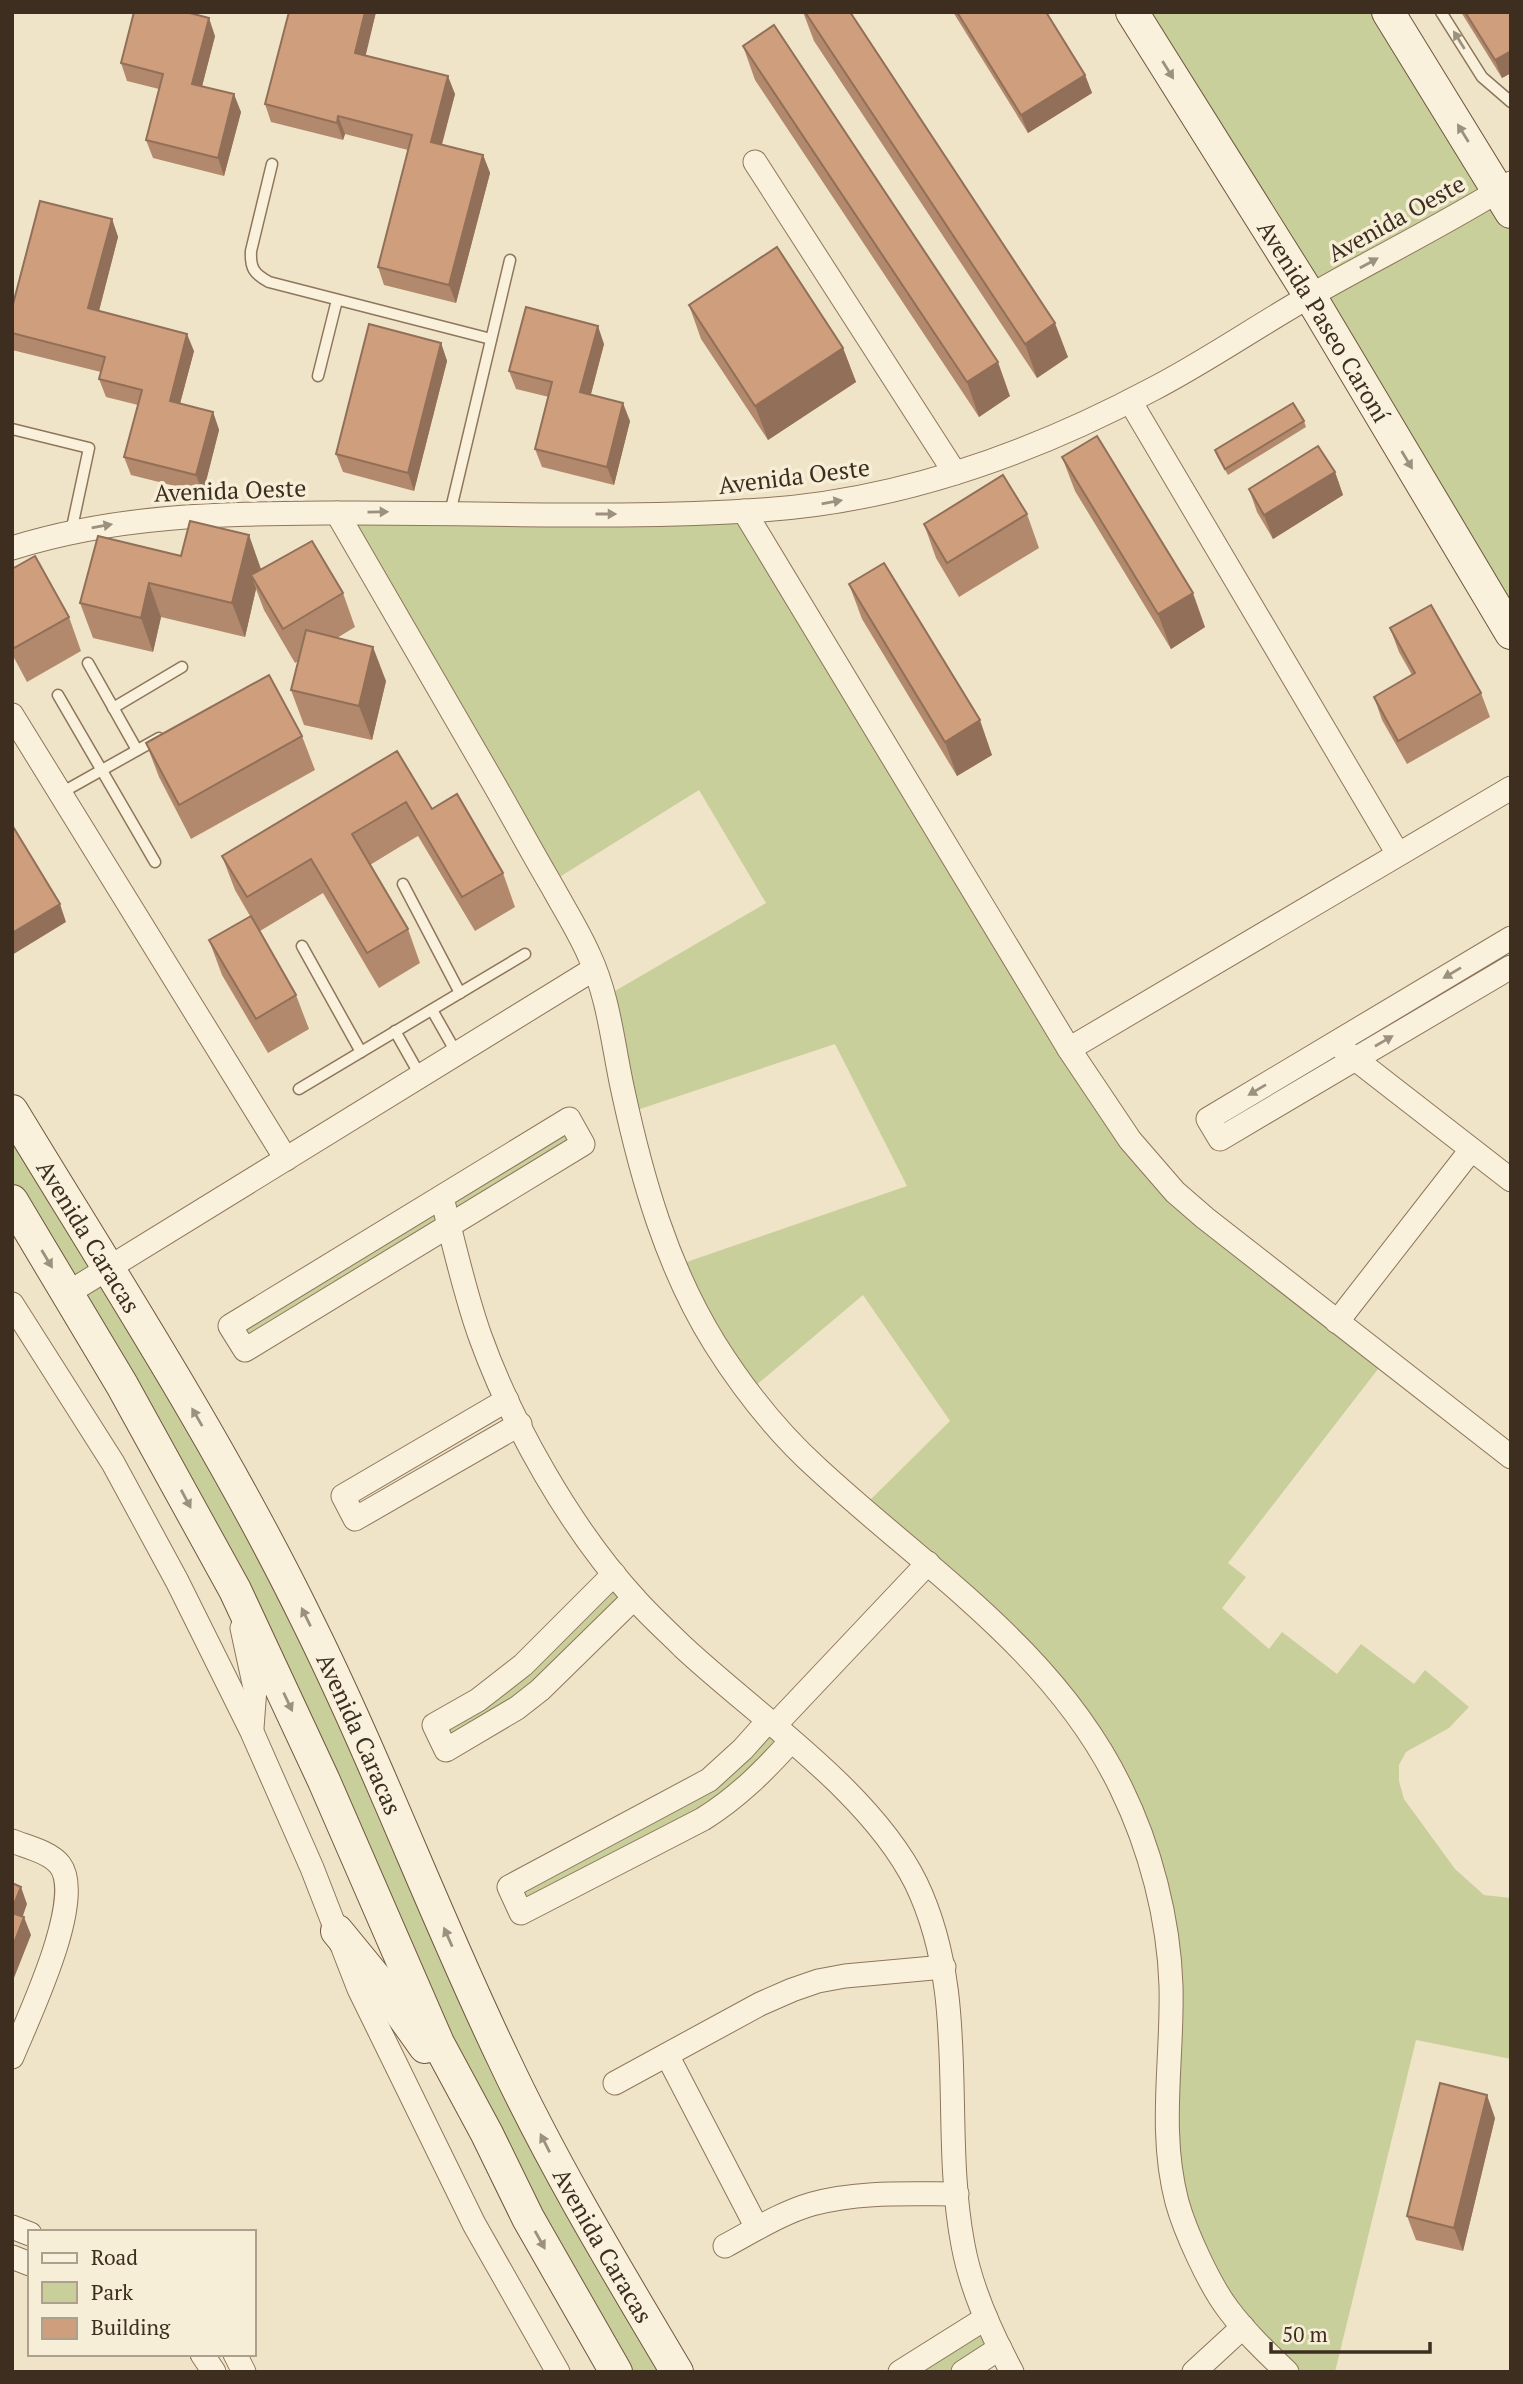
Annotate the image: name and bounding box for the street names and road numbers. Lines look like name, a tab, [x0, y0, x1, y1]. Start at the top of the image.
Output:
street label: Avenida Oeste	[1322, 167, 1470, 269]
street label: Avenida Paseo Caroní	[1250, 214, 1398, 428]
street label: Avenida Oeste	[716, 451, 872, 501]
street label: Avenida Oeste	[153, 471, 307, 509]
street label: Avenida Caracas	[30, 1154, 148, 1319]
street label: Avenida Caracas	[309, 1648, 410, 1820]
street label: Avenida Caracas	[546, 2162, 660, 2329]

